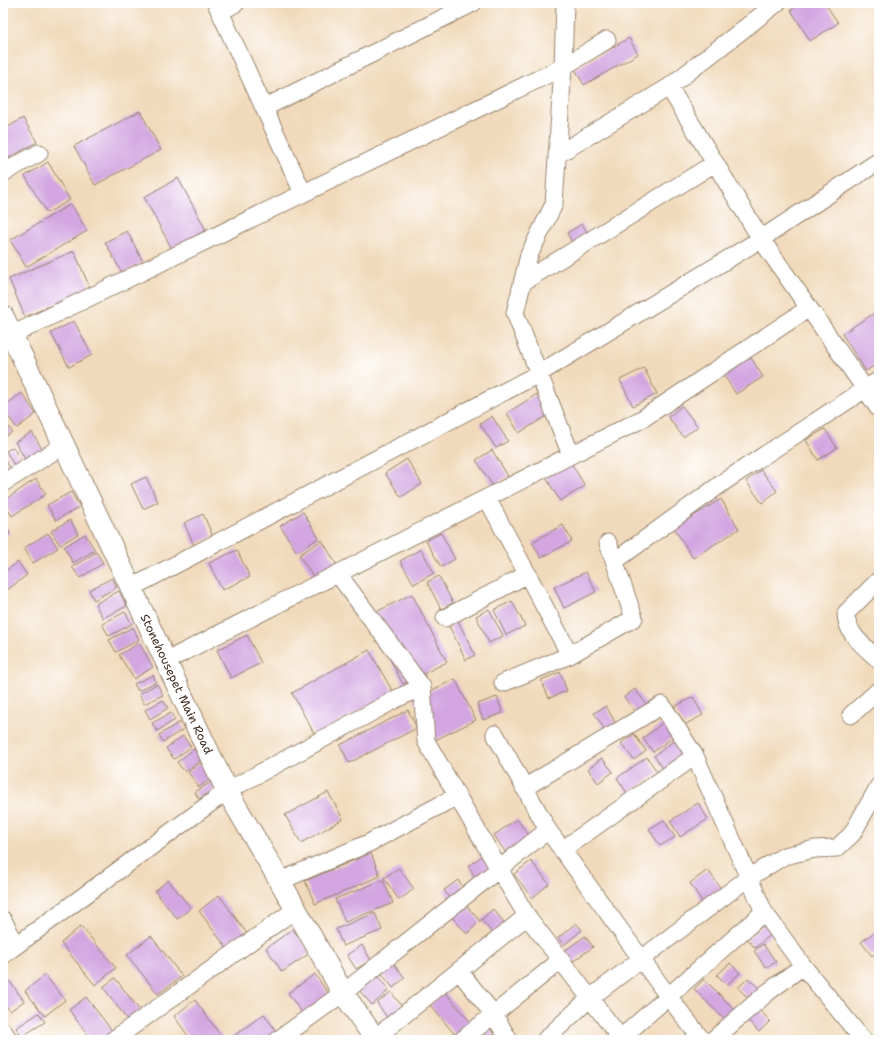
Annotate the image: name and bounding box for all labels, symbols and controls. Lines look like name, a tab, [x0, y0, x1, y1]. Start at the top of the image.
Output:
street label: Stonehousepet Main Road	[137, 611, 217, 757]

